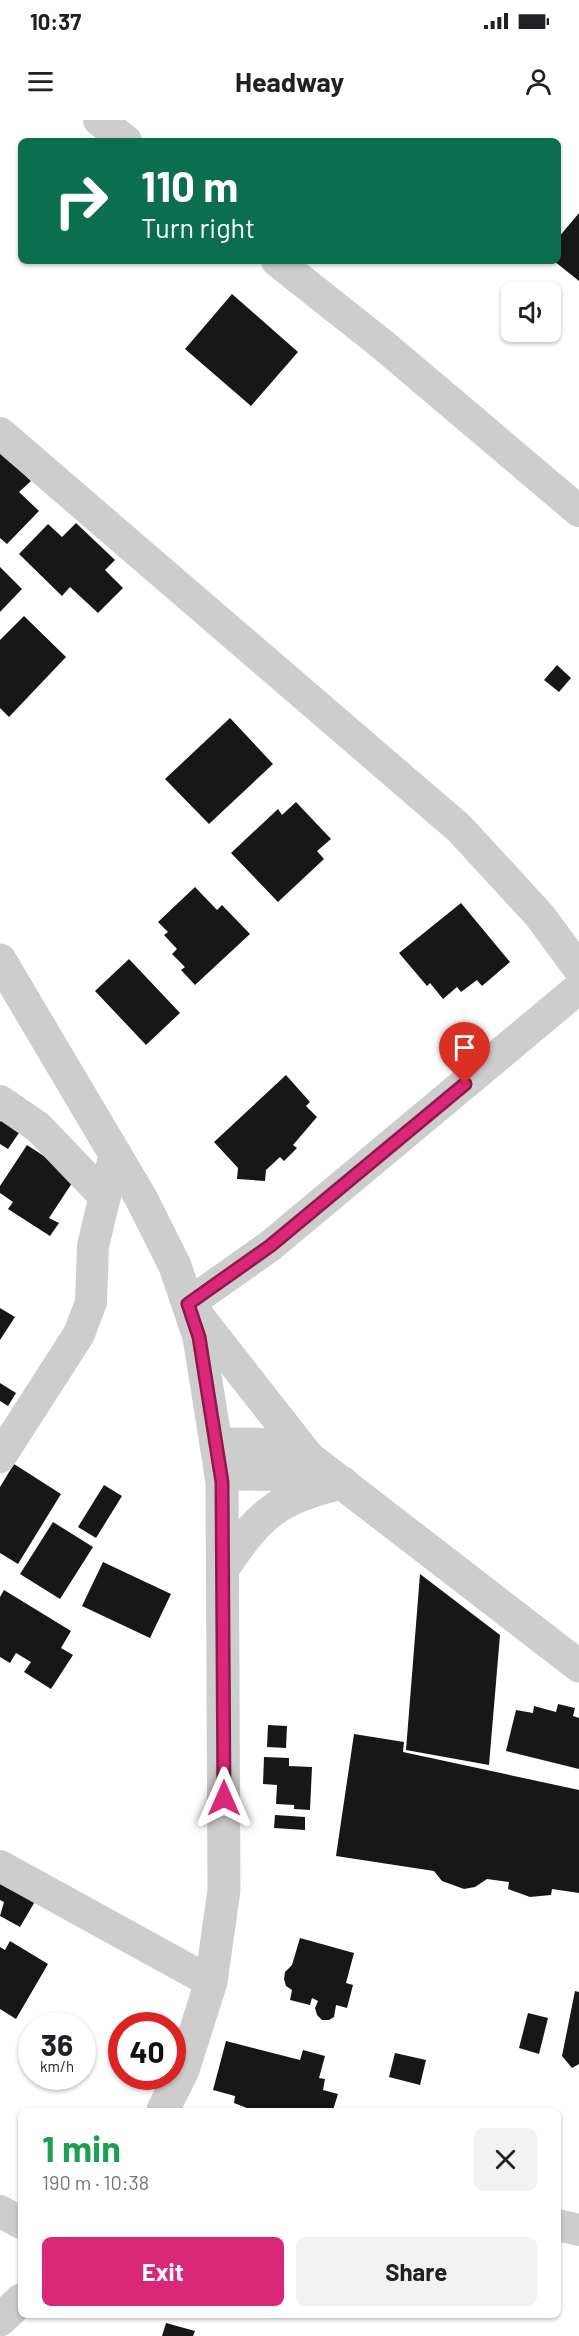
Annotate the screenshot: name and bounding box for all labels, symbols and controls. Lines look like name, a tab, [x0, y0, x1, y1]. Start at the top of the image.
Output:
text: 10:37	[30, 8, 81, 34]
icon: menu	[24, 65, 57, 98]
text: Headway	[235, 65, 344, 97]
icon: person	[522, 65, 555, 98]
text: 110 m	[141, 160, 238, 210]
icon: right	[42, 162, 120, 240]
text: Turn right	[141, 211, 255, 243]
map controls	[501, 282, 561, 342]
button: sound	[501, 282, 561, 342]
pin	[439, 1022, 490, 1084]
icon: arrive	[448, 1031, 481, 1064]
position arrow	[192, 1766, 256, 1830]
speed limit sign: 40	[108, 2012, 186, 2090]
text: 36	[41, 2026, 73, 2062]
text: km/h	[40, 2057, 74, 2075]
text: 1 min	[42, 2126, 121, 2169]
button: close	[474, 2128, 537, 2191]
text: 190 m · 10:38	[42, 2170, 149, 2194]
button: Exit	[42, 2237, 284, 2306]
button: Share	[296, 2237, 537, 2306]

